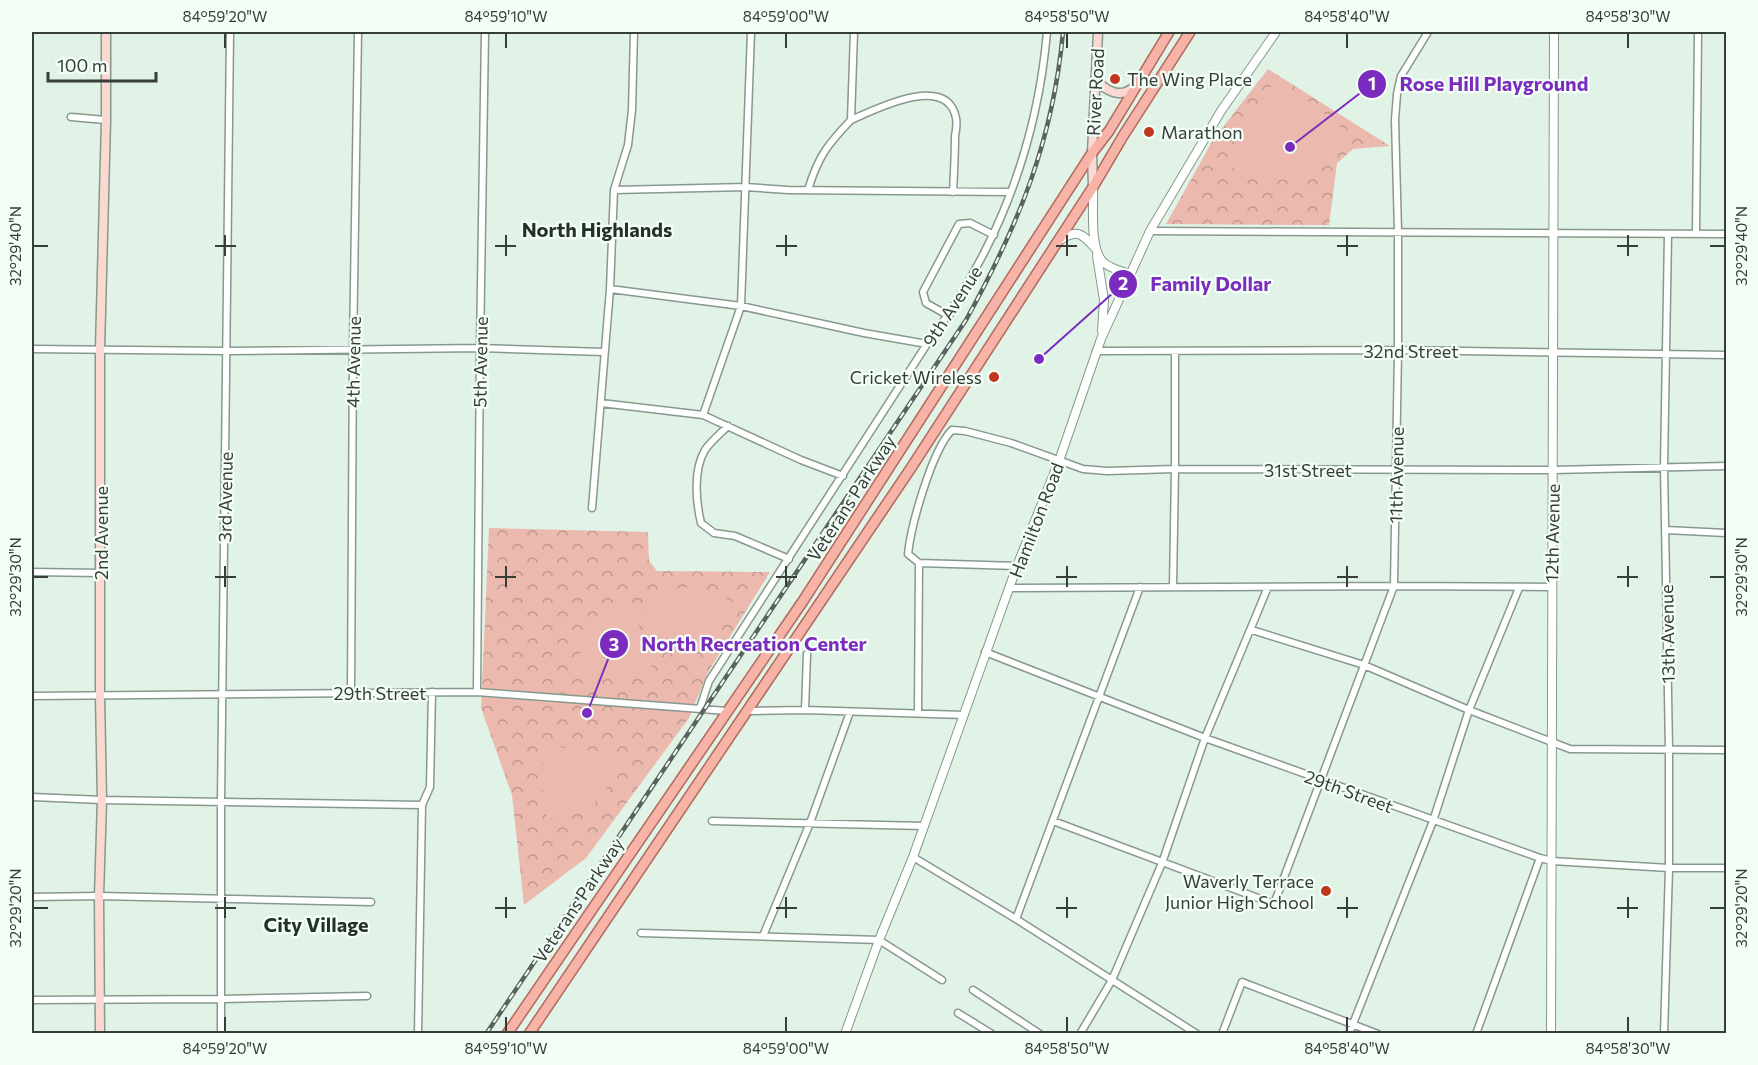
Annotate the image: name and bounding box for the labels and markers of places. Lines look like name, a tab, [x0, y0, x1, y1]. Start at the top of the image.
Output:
callout: Rose Hill Playground	[1357, 65, 1600, 103]
place label: The Wing Place	[1127, 68, 1252, 90]
marker: The Wing Place	[1108, 72, 1122, 86]
place label: Marathon	[1161, 121, 1243, 143]
marker: Marathon	[1142, 125, 1156, 139]
callout: Family Dollar	[1108, 265, 1283, 303]
place label: Cricket Wireless	[850, 366, 982, 388]
marker: Cricket Wireless	[987, 370, 1001, 384]
callout: North Recreation Center	[599, 625, 879, 663]
place label: Waverly Terrace Junior High School	[1165, 870, 1314, 913]
marker: Waverly Terrace Junior High School	[1319, 884, 1333, 898]

